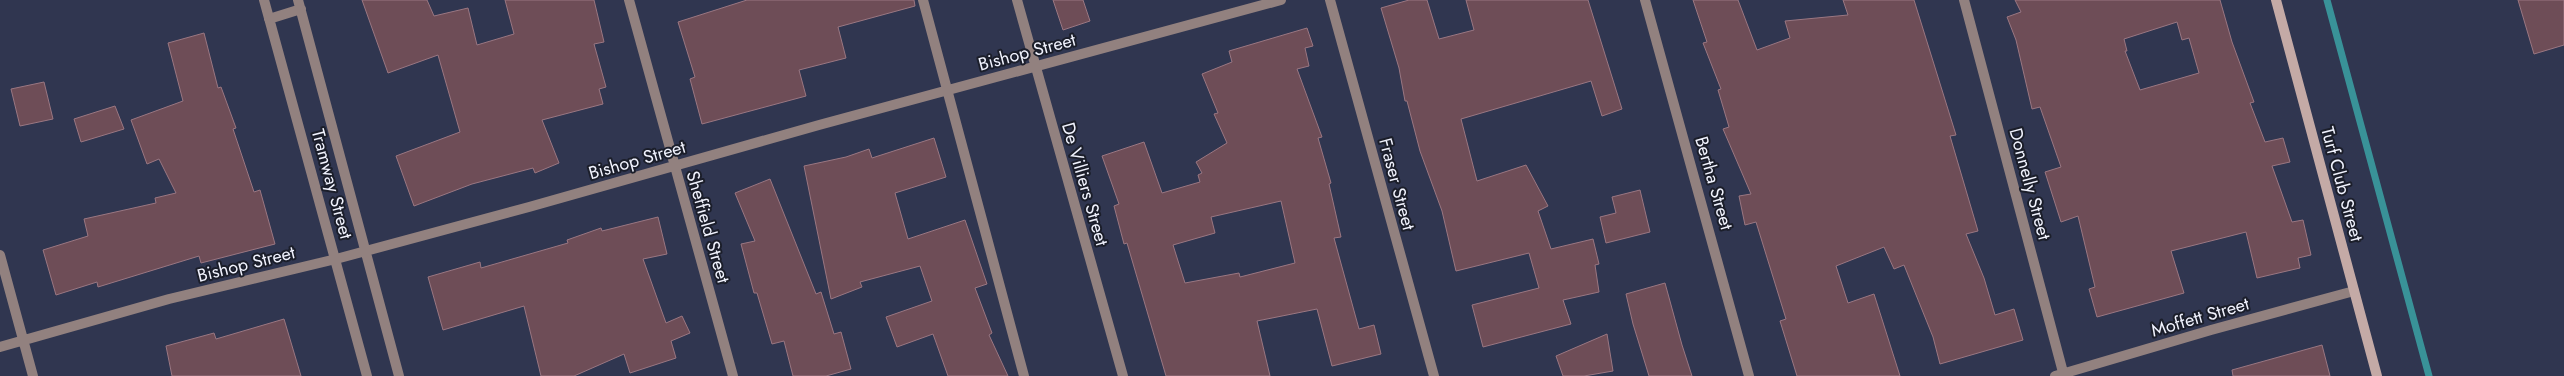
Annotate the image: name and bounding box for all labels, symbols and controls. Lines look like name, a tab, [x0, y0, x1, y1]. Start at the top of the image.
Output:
street label: Bishop Street	[975, 26, 1079, 77]
street label: De Villiers Street	[1055, 119, 1115, 250]
street label: Turf Club Street	[2314, 124, 2370, 245]
street label: Donnelly Street	[2003, 125, 2058, 243]
street label: Tramway Street	[305, 126, 359, 242]
street label: Bertha Street	[1688, 133, 1740, 234]
street label: Bishop Street	[585, 134, 689, 186]
street label: Fraser Street	[1372, 135, 1422, 234]
street label: Sheffield Street	[680, 168, 737, 287]
street label: Bishop Street	[194, 239, 298, 289]
street label: Moffett Street	[2148, 290, 2253, 343]

